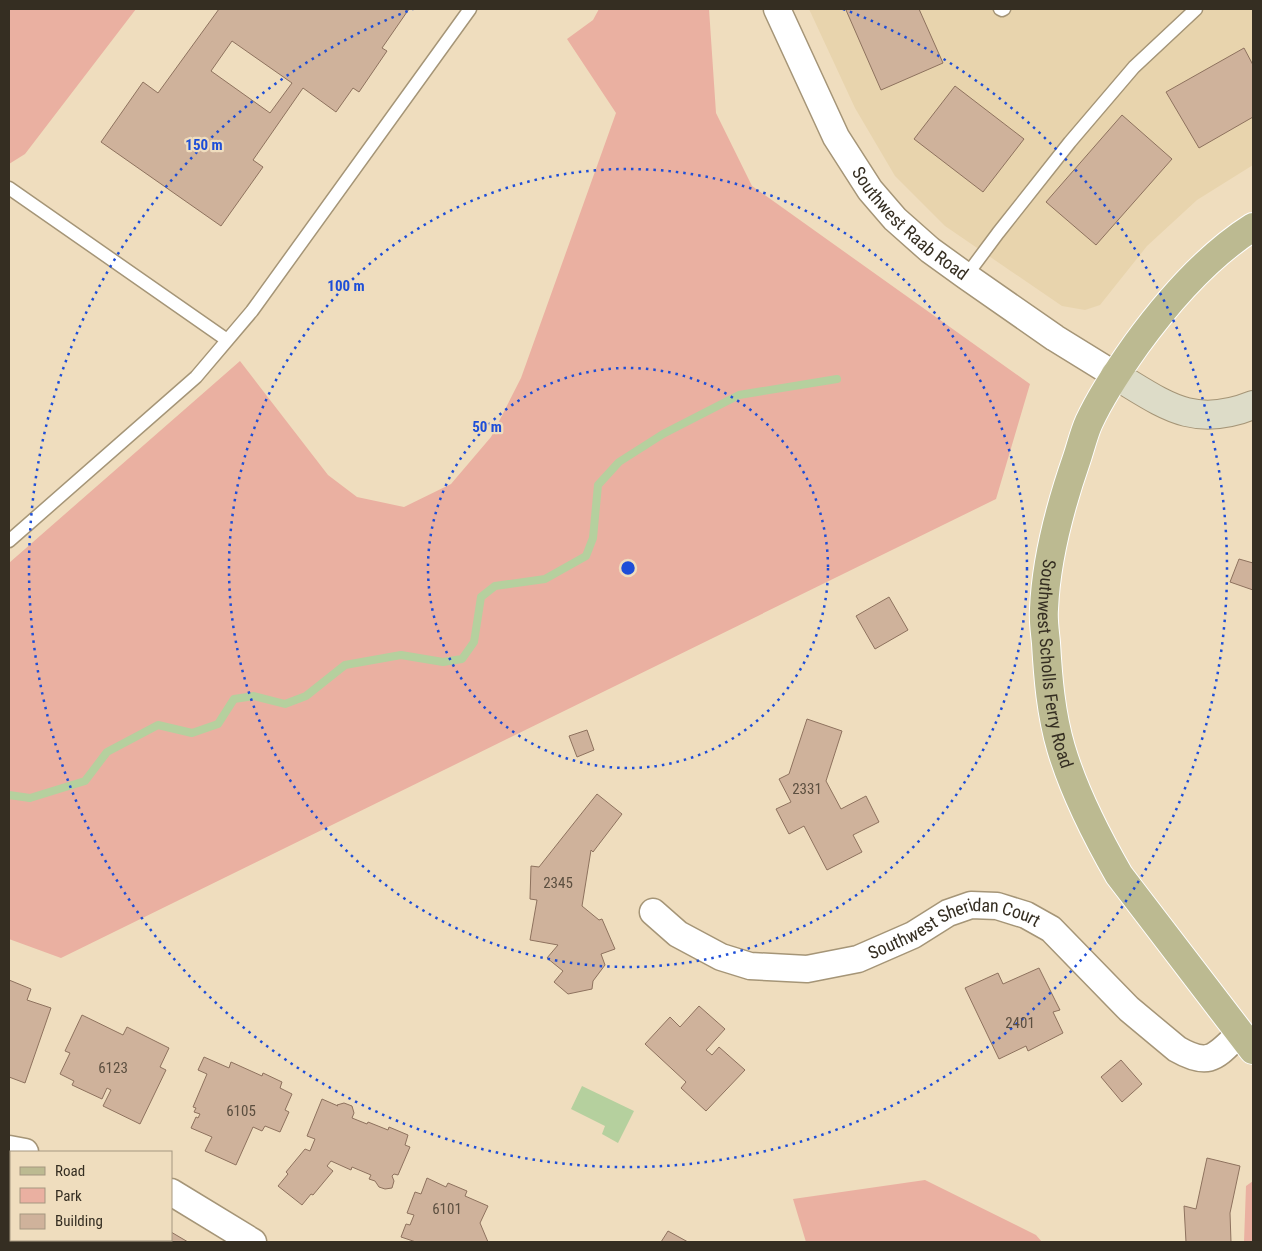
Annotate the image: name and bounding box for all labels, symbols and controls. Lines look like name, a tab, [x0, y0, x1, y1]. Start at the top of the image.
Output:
text: 150 m	[185, 136, 223, 154]
street label: Southwest Raab Road	[848, 163, 973, 284]
text: 100 m	[327, 277, 365, 295]
text: 50 m	[472, 418, 502, 436]
street label: Southwest Scholls Ferry Road	[1034, 558, 1078, 771]
centre of rings	[619, 559, 637, 577]
house number: 2331	[792, 780, 822, 798]
house number: 2345	[543, 874, 573, 892]
street label: Southwest Sheridan Court	[865, 894, 1044, 963]
house number: 2401	[1005, 1014, 1035, 1032]
house number: 6123	[98, 1059, 128, 1077]
house number: 6105	[226, 1102, 256, 1120]
legend	[10, 1151, 172, 1241]
text: Road	[55, 1162, 85, 1180]
text: Park	[55, 1187, 82, 1205]
house number: 6101	[432, 1200, 462, 1218]
text: Building	[55, 1212, 103, 1230]

